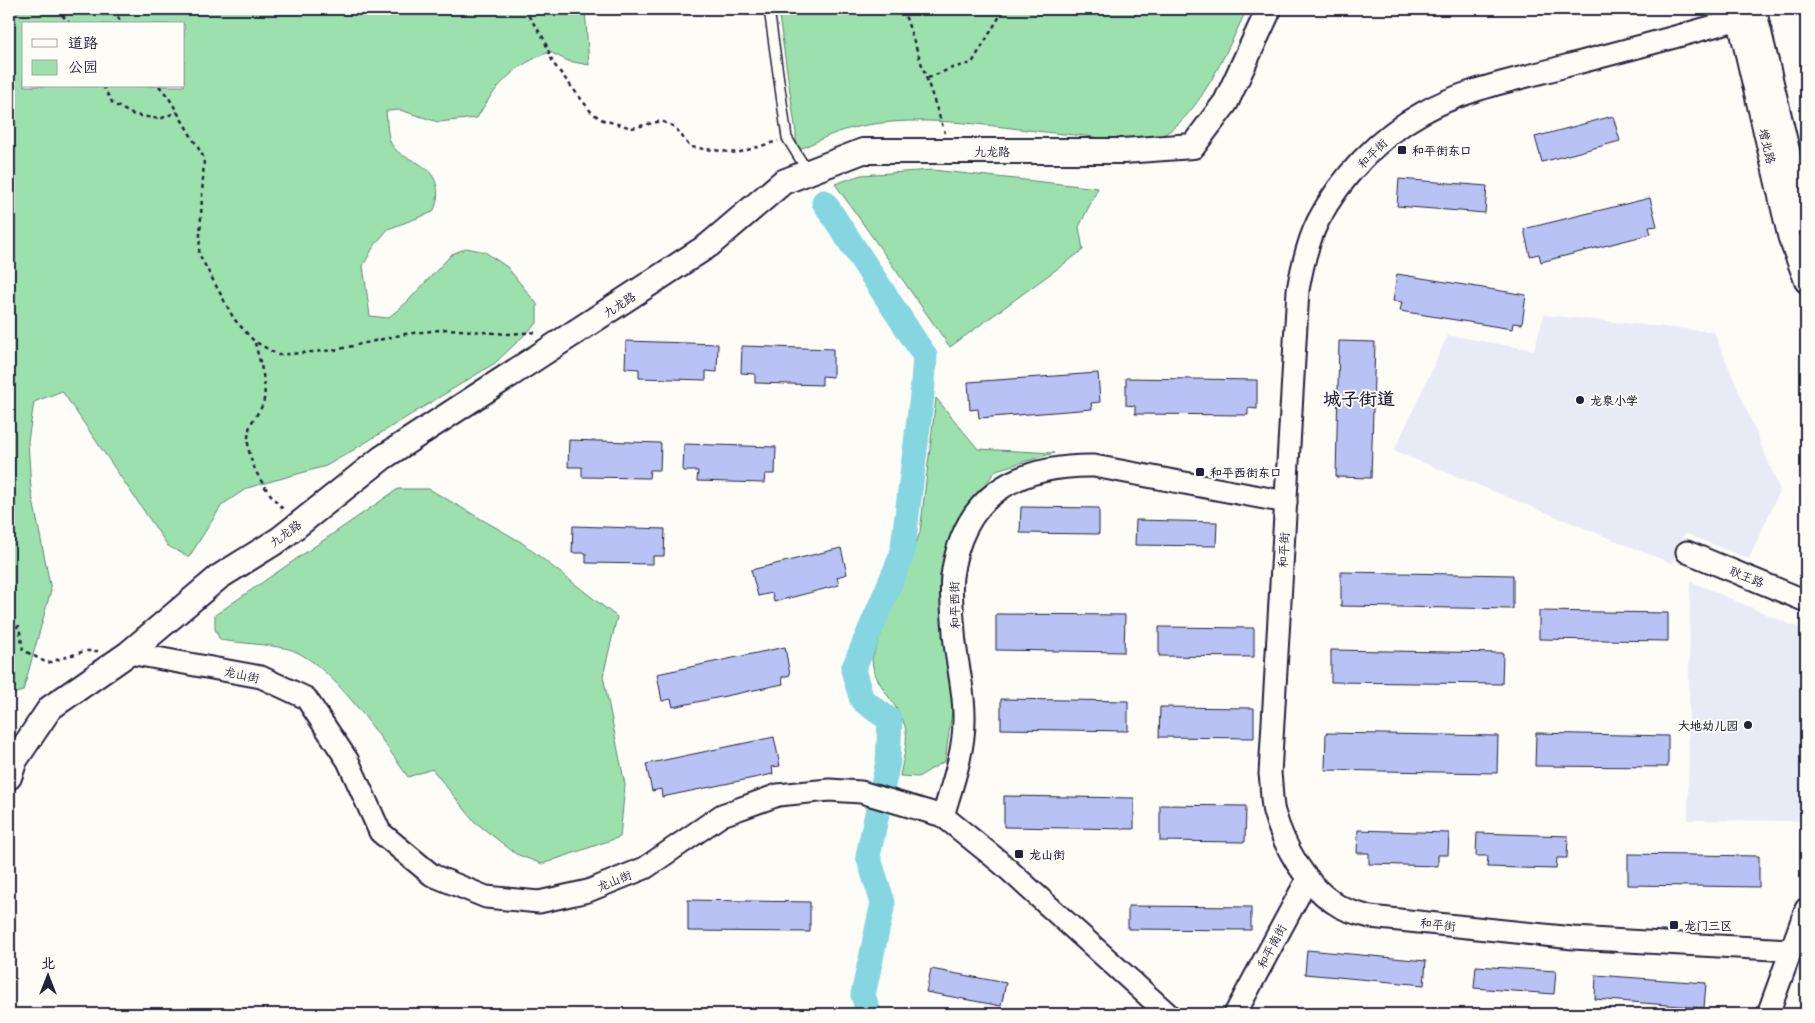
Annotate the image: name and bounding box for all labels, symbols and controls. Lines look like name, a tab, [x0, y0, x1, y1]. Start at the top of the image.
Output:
legend	[22, 22, 185, 88]
text: 道路	[68, 30, 98, 53]
text: 公园	[68, 54, 98, 77]
street label: 增北路	[1755, 126, 1781, 166]
street label: 和平街	[1353, 134, 1391, 172]
place label: 和平街东口	[1412, 141, 1472, 159]
street label: 九龙路	[974, 142, 1010, 160]
marker: 和平街东口	[1396, 144, 1408, 156]
street label: 九龙路	[599, 287, 639, 321]
district label: 城子街道	[1323, 384, 1395, 411]
place label: 龙泉小学	[1590, 391, 1638, 409]
marker: 龙泉小学	[1574, 394, 1586, 406]
place label: 和平西街东口	[1210, 463, 1282, 481]
marker: 和平西街东口	[1194, 466, 1206, 478]
street label: 九龙路	[265, 515, 305, 551]
street label: 和平街	[1273, 532, 1293, 568]
street label: 耿王路	[1727, 561, 1767, 591]
street label: 和平西街	[945, 581, 963, 629]
street label: 龙山街	[223, 661, 261, 687]
place label: 大地幼儿园	[1678, 716, 1738, 734]
marker: 大地幼儿园	[1742, 719, 1754, 731]
place label: 龙山街	[1029, 845, 1065, 863]
marker: 龙山街	[1013, 848, 1025, 860]
street label: 龙山街	[594, 865, 634, 895]
street label: 和平街	[1419, 913, 1457, 935]
place label: 龙门三区	[1684, 916, 1732, 934]
marker: 龙门三区	[1668, 919, 1680, 931]
street label: 和平南街	[1252, 921, 1290, 971]
north arrow	[22, 950, 72, 1000]
text: 北	[41, 952, 55, 973]

